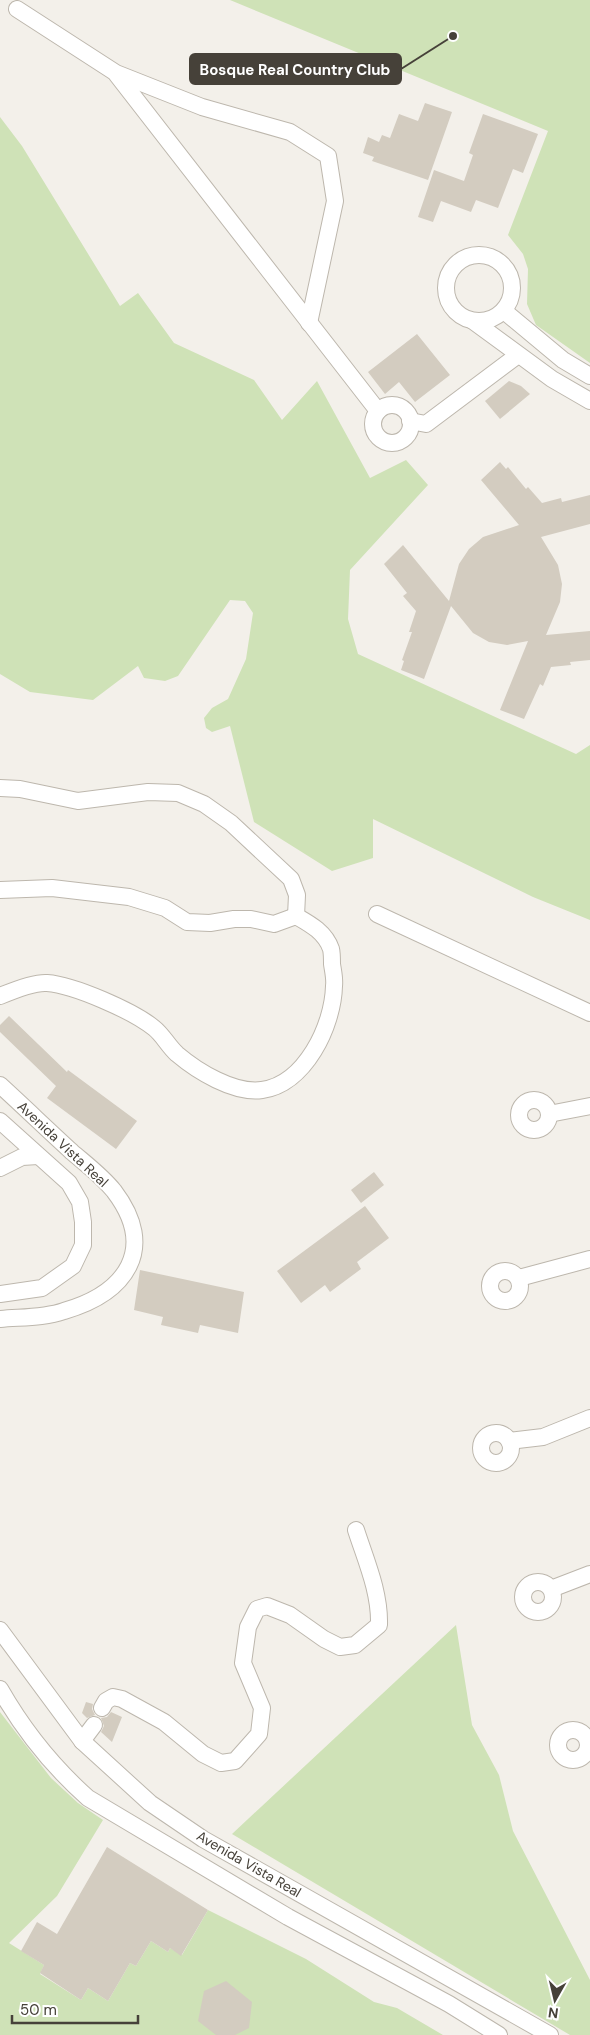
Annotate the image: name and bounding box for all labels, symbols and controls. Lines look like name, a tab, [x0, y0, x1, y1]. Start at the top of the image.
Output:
callout: Bosque Real Country Club	[190, 54, 401, 84]
text: Bosque Real Country Club	[200, 60, 391, 80]
street label: Avenida Vista Real	[14, 1097, 112, 1191]
street label: Avenida Vista Real	[193, 1827, 305, 1901]
north arrow	[530, 1975, 580, 2025]
scale bar	[12, 1992, 139, 2024]
text: 50 m	[20, 2000, 57, 2020]
text: N	[547, 2003, 560, 2022]

